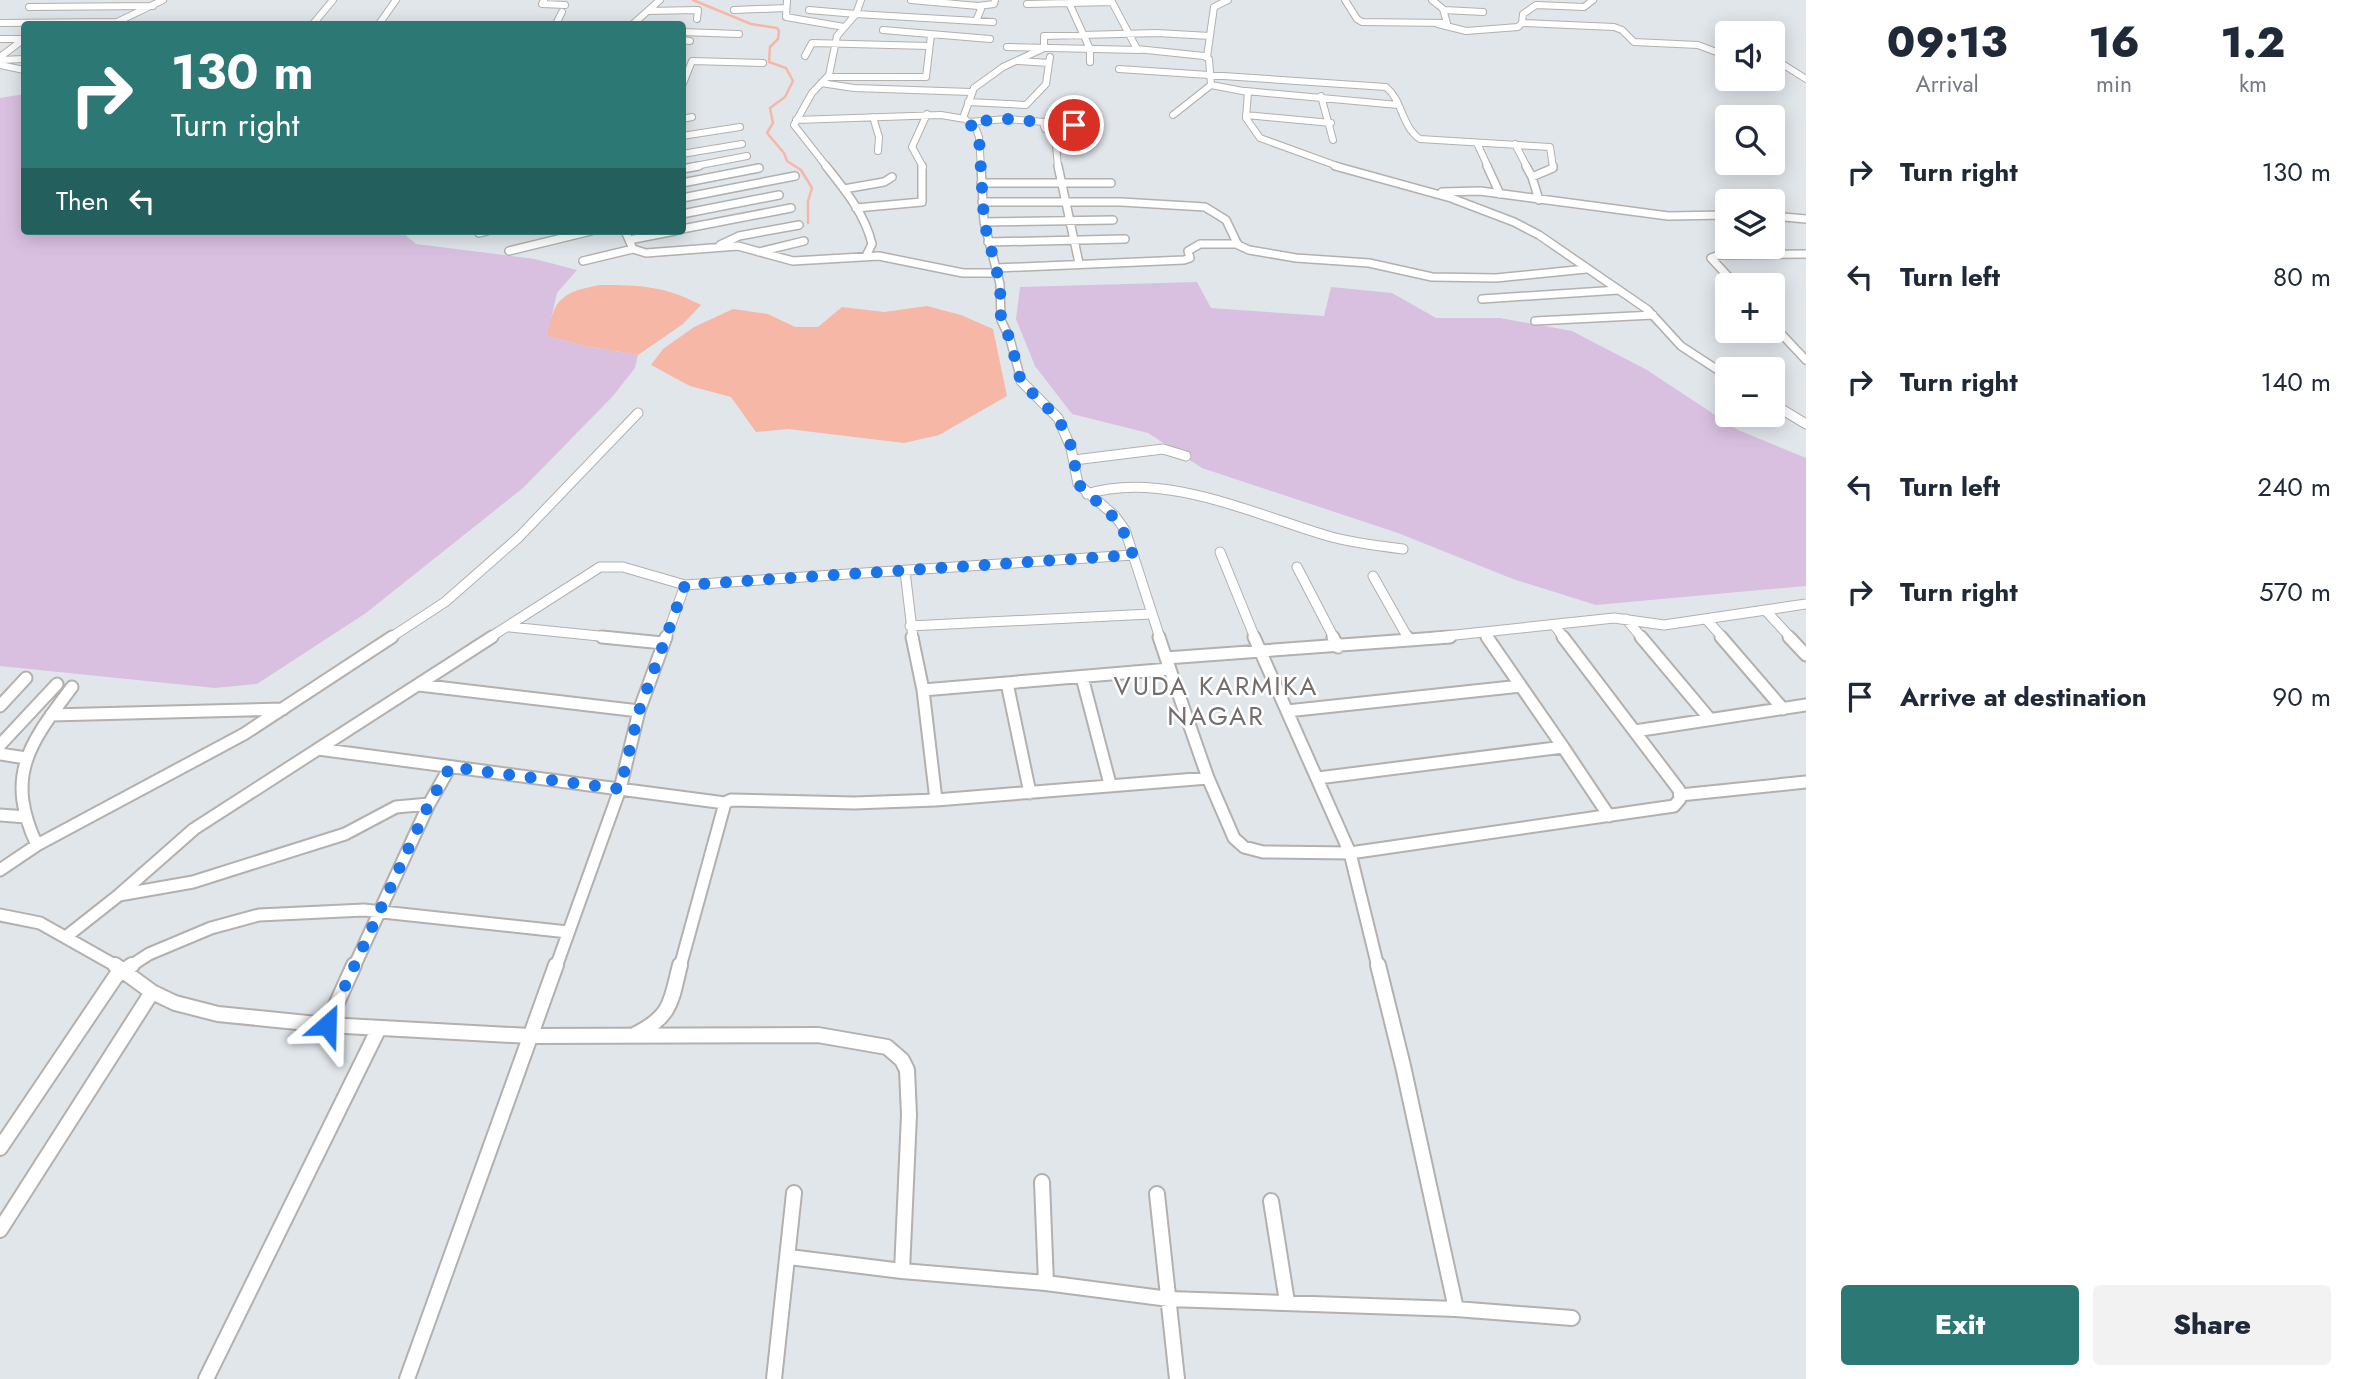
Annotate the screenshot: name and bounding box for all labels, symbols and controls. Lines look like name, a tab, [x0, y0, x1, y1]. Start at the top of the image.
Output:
text: 09:13	[1887, 12, 2008, 73]
text: 16	[2088, 12, 2140, 73]
text: 1.2	[2221, 12, 2285, 73]
map controls	[1715, 21, 1785, 427]
button: sound	[1715, 21, 1785, 91]
text: 130 m	[171, 37, 314, 107]
icon: right	[56, 49, 147, 140]
text: Arrival	[1915, 67, 1979, 101]
text: min	[2096, 67, 2132, 101]
text: km	[2239, 67, 2267, 101]
pin	[1044, 95, 1104, 155]
text: Turn right	[171, 102, 300, 148]
button: search	[1715, 105, 1785, 175]
icon: arrive	[1055, 106, 1093, 144]
icon: right	[1841, 153, 1879, 191]
text: Turn right	[1900, 153, 2018, 191]
text: 130 m	[2261, 153, 2331, 191]
text: Then	[56, 182, 109, 220]
icon: left	[123, 182, 161, 220]
button: layers	[1715, 189, 1785, 259]
icon: left	[1841, 258, 1879, 296]
text: Turn left	[1900, 258, 2000, 296]
text: 80 m	[2273, 258, 2331, 296]
button: +	[1715, 273, 1785, 343]
button: −	[1715, 357, 1785, 427]
icon: right	[1841, 363, 1879, 401]
text: Turn right	[1900, 363, 2018, 401]
text: 140 m	[2260, 363, 2331, 401]
icon: left	[1841, 468, 1879, 506]
text: Turn left	[1900, 468, 2000, 506]
text: 240 m	[2257, 468, 2331, 506]
icon: right	[1841, 573, 1879, 611]
text: Turn right	[1900, 573, 2018, 611]
text: 570 m	[2259, 573, 2331, 611]
district label: VUDA KARMIKA NAGAR	[1114, 667, 1319, 735]
icon: arrive	[1841, 678, 1879, 716]
text: Arrive at destination	[1900, 678, 2147, 716]
text: 90 m	[2272, 678, 2331, 716]
position arrow	[290, 988, 364, 1062]
button: Exit	[1841, 1285, 2079, 1365]
button: Share	[2093, 1285, 2331, 1365]

